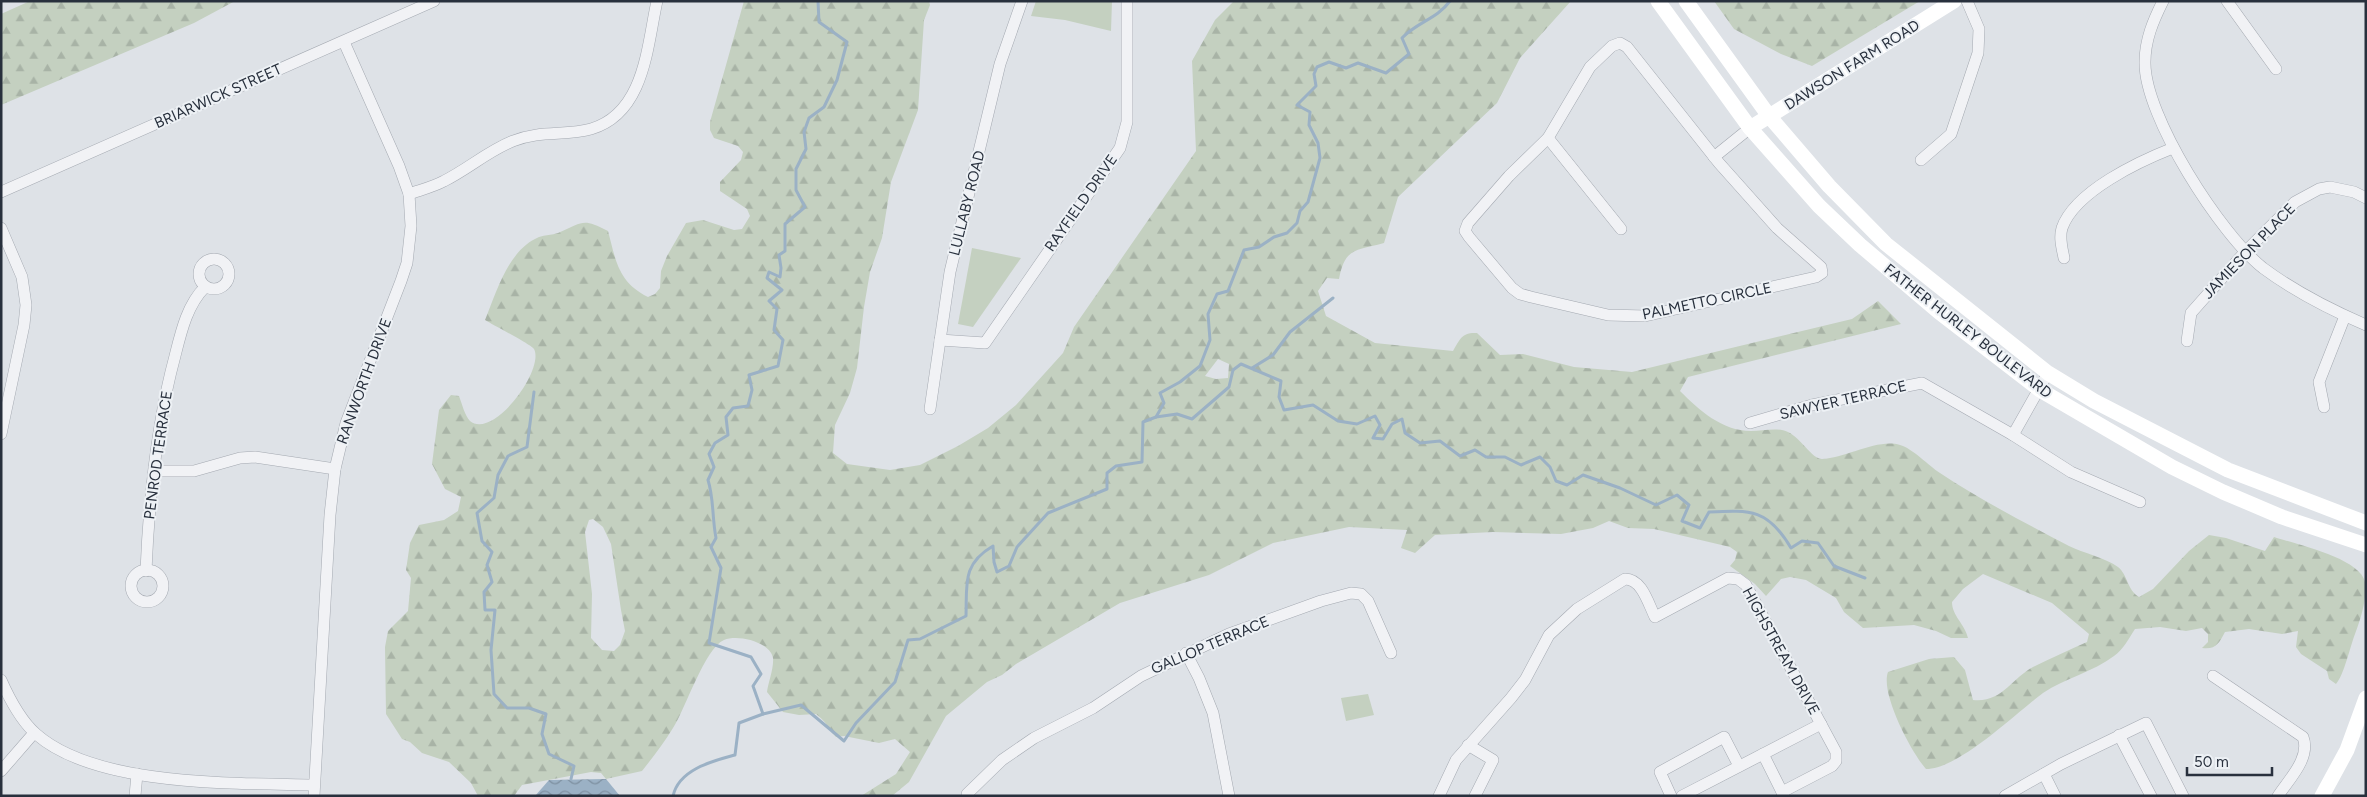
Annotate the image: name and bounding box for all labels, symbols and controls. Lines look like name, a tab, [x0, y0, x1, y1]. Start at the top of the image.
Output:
street label: DAWSON FARM ROAD	[1781, 16, 1923, 114]
street label: BRIARWICK STREET	[152, 60, 285, 132]
street label: LULLABY ROAD	[945, 149, 989, 257]
street label: RAYFIELD DRIVE	[1041, 151, 1121, 255]
street label: JAMIESON PLACE	[2199, 200, 2299, 302]
street label: FATHER HURLEY BOULEVARD	[1880, 260, 2056, 402]
street label: PALMETTO CIRCLE	[1641, 278, 1773, 324]
street label: RANWORTH DRIVE	[333, 315, 395, 447]
street label: SAWYER TERRACE	[1778, 377, 1908, 423]
street label: PENROD TERRACE	[140, 390, 176, 520]
street label: HIGHSTREAM DRIVE	[1738, 584, 1824, 718]
street label: GALLOP TERRACE	[1148, 612, 1272, 678]
scale bar	[2187, 744, 2272, 776]
text: 50 m	[2194, 753, 2229, 771]

